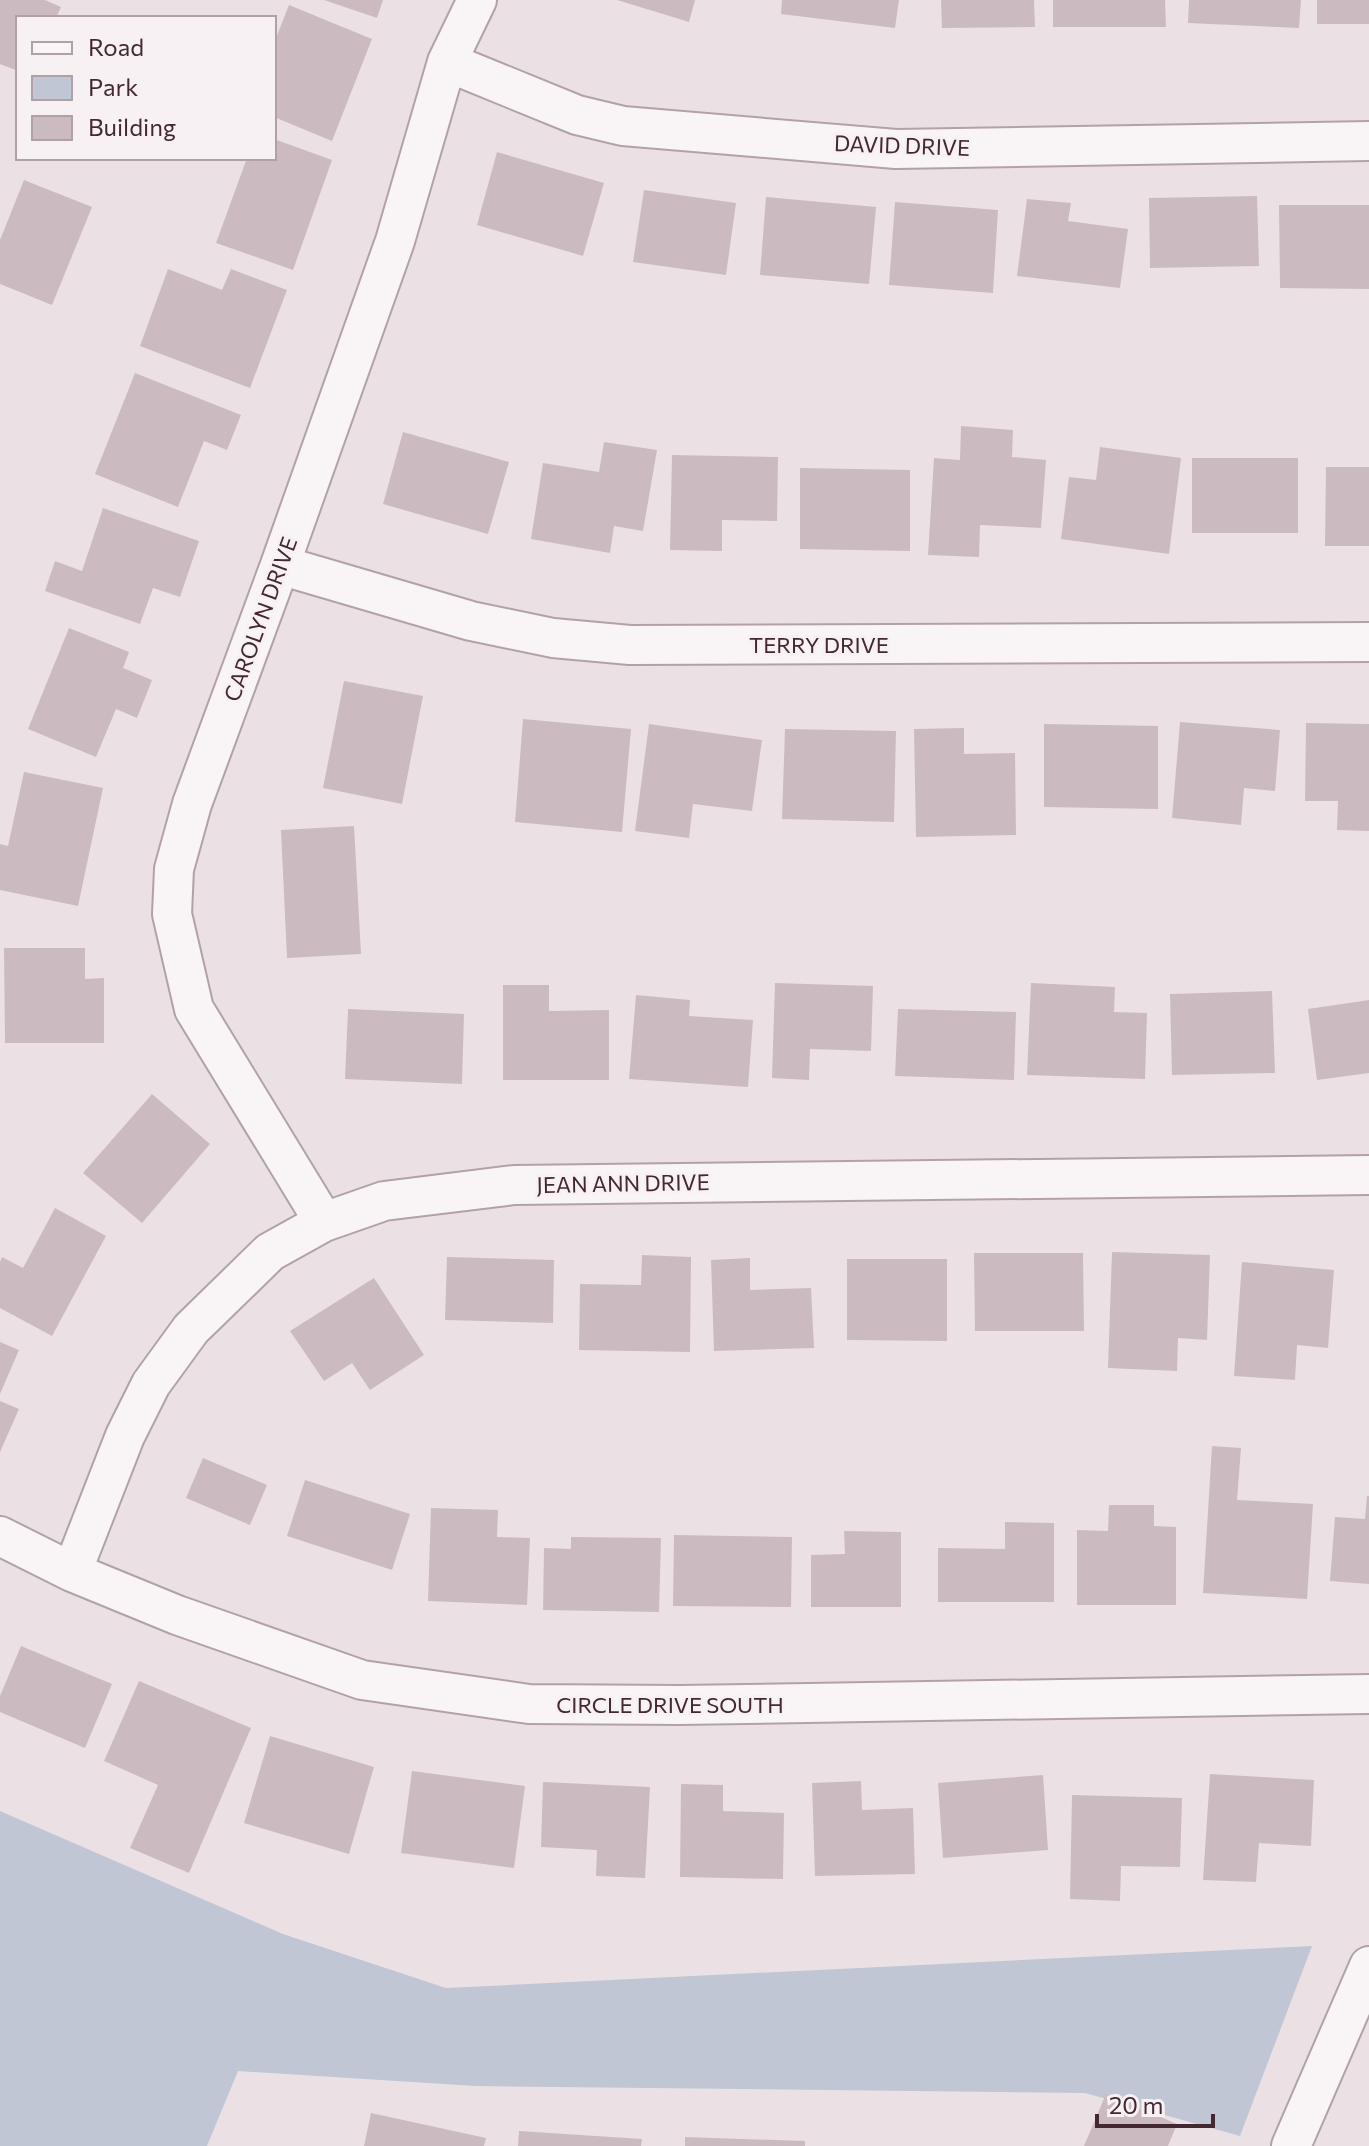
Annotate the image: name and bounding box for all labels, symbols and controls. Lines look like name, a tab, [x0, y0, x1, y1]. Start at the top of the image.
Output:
legend	[16, 16, 276, 160]
text: Road	[88, 32, 144, 61]
text: Park	[88, 72, 138, 101]
text: Building	[88, 112, 176, 141]
street label: DAVID DRIVE	[834, 129, 970, 161]
street label: CAROLYN DRIVE	[218, 533, 302, 705]
street label: TERRY DRIVE	[749, 631, 889, 658]
street label: JEAN ANN DRIVE	[536, 1168, 710, 1198]
street label: CIRCLE DRIVE SOUTH	[556, 1691, 784, 1718]
scale bar	[1097, 2078, 1213, 2128]
text: 20 m	[1109, 2090, 1163, 2119]

